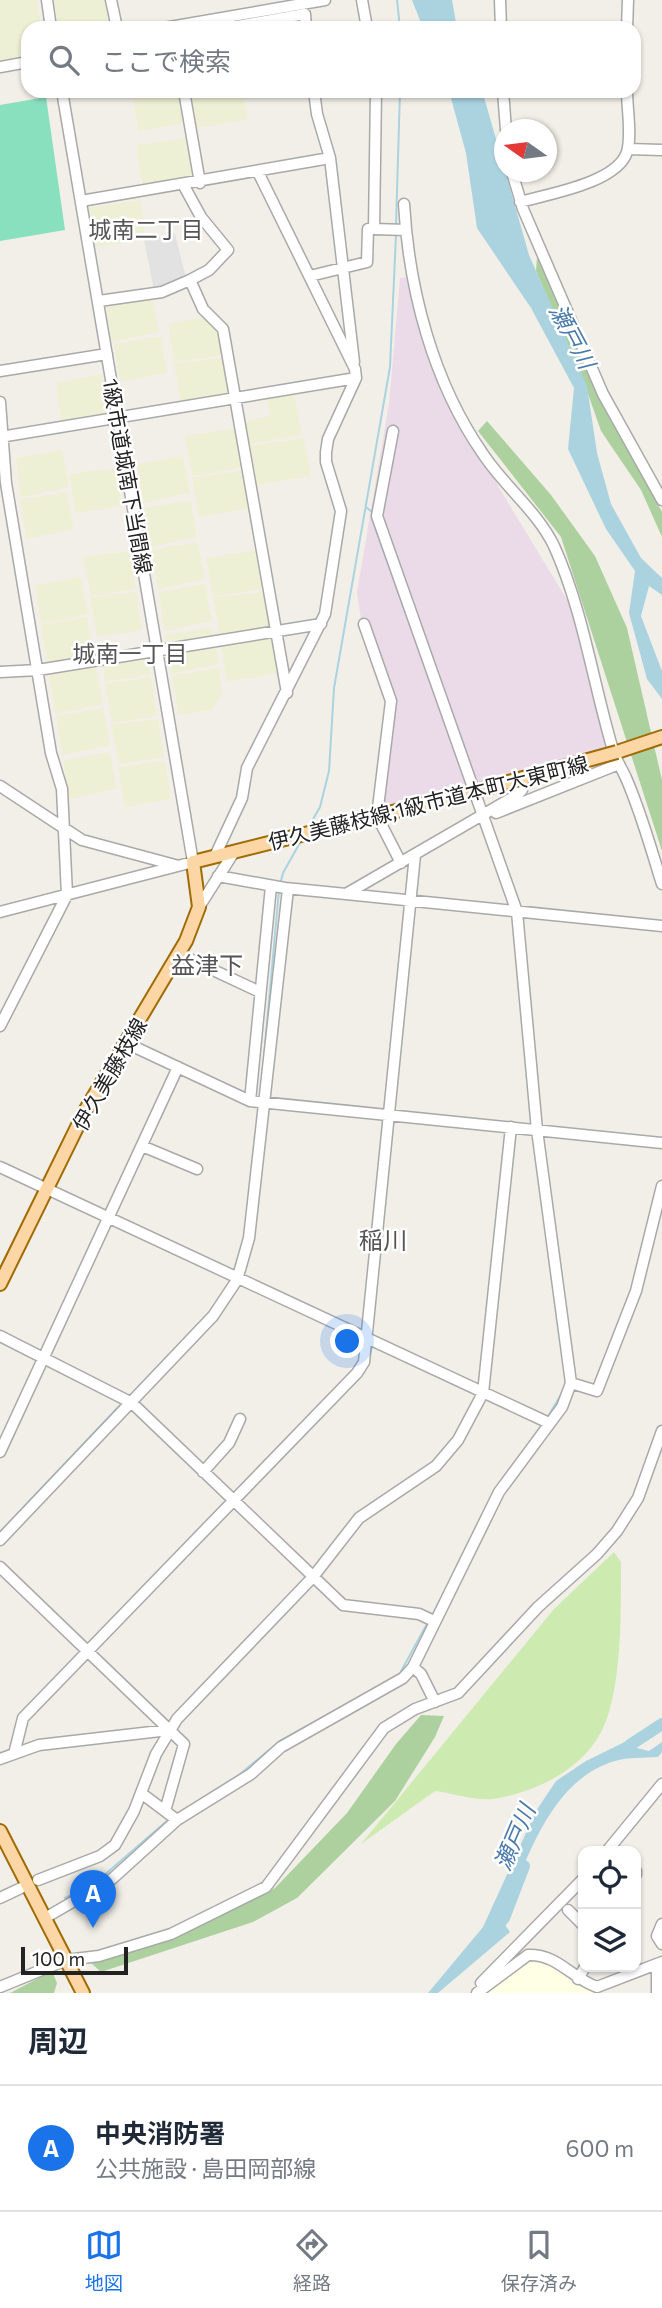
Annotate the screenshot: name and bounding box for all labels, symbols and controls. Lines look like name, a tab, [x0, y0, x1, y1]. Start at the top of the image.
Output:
search box	[21, 21, 641, 98]
icon: search	[45, 41, 83, 79]
text: ここで検索	[101, 45, 231, 76]
north arrow	[494, 119, 557, 182]
district label: 城南二丁目	[89, 215, 204, 243]
water label: 瀬戸川	[544, 299, 603, 376]
street label: 1級市道城南下当間線	[99, 376, 157, 576]
district label: 城南一丁目	[73, 639, 188, 667]
street label: 伊久美藤枝線;1級市道本町大東町線	[265, 750, 591, 854]
district label: 益津下	[171, 950, 243, 979]
street label: 伊久美藤枝線	[67, 1013, 151, 1135]
district label: 稲川	[359, 1225, 407, 1254]
your location	[330, 1324, 364, 1358]
water label: 瀬戸川	[488, 1797, 542, 1874]
map controls	[578, 1846, 641, 1972]
button: locate	[578, 1846, 641, 1909]
pin: A	[70, 1870, 116, 1928]
button: layers	[578, 1909, 641, 1972]
scale bar	[21, 1944, 128, 1976]
text: 100 m	[32, 1947, 85, 1970]
text: 周辺	[28, 2021, 88, 2058]
text: 中央消防署	[95, 2117, 225, 2148]
text: A	[43, 2134, 59, 2162]
text: 600 m	[566, 2134, 634, 2162]
text: 公共施設 · 島田岡部線	[95, 2154, 316, 2182]
tab: 地図	[85, 2226, 123, 2295]
tab: 経路	[293, 2226, 331, 2295]
tab: 保存済み	[501, 2226, 577, 2295]

